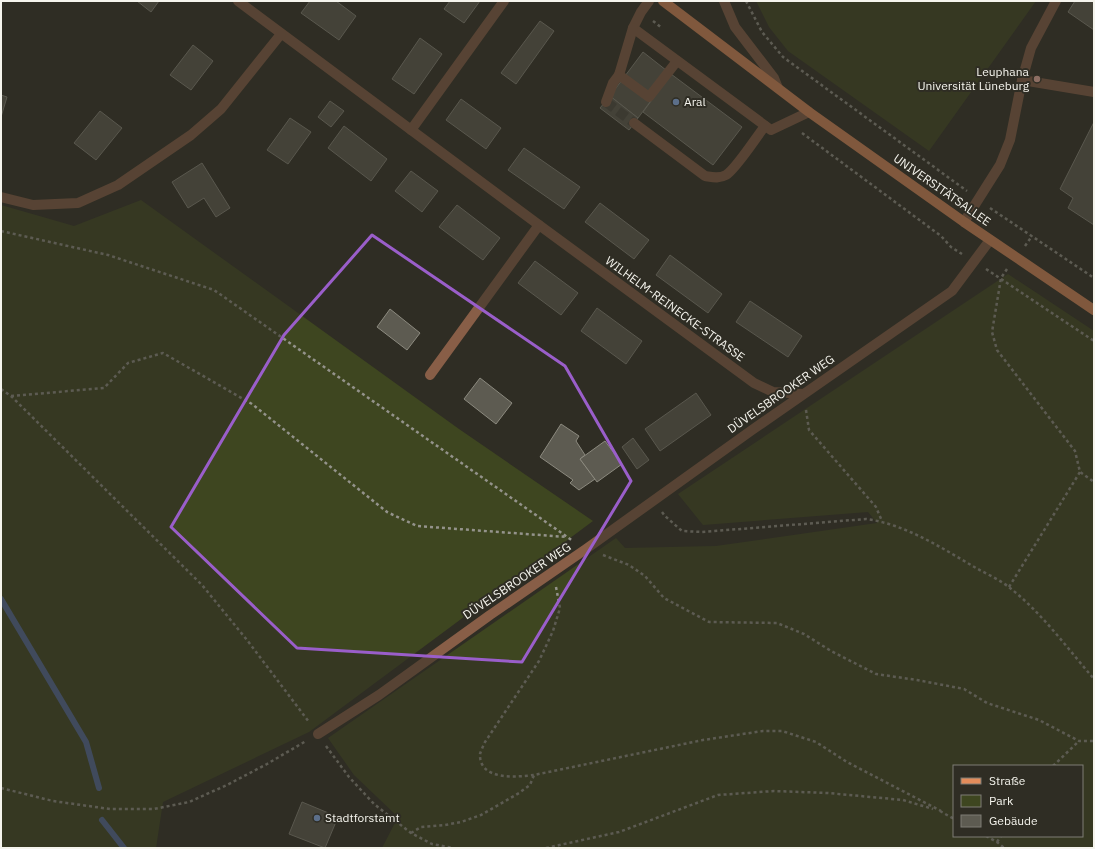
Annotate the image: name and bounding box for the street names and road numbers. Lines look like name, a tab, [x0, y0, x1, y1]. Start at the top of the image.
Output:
street label: UNIVERSITÄTSALLEE	[891, 150, 994, 229]
street label: WILHELM-REINECKE-STRASSE	[603, 253, 748, 364]
street label: DÜVELSBROOKER WEG	[724, 351, 837, 436]
street label: DÜVELSBROOKER WEG	[460, 539, 574, 622]

